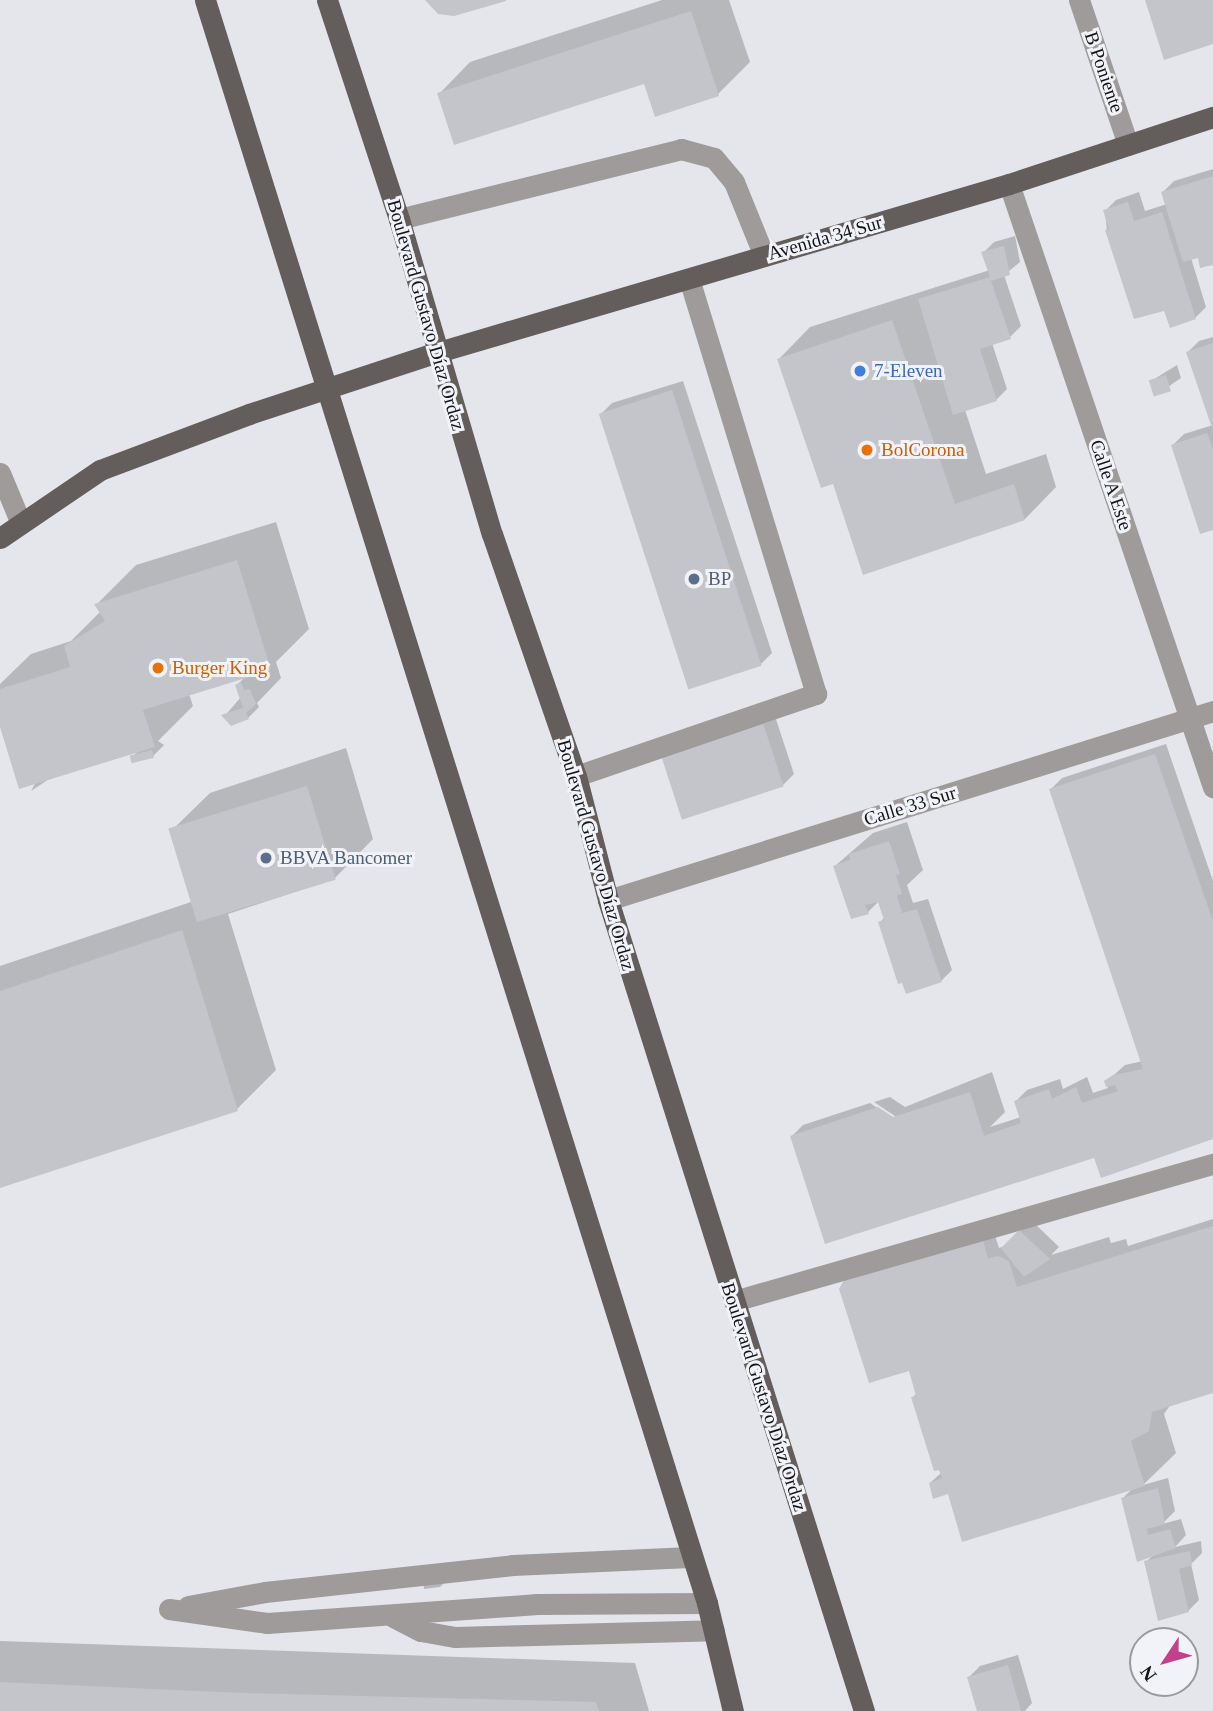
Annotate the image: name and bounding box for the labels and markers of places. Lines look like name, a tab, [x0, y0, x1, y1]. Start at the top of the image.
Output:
place label: 7-Eleven	[874, 360, 943, 382]
marker: 7-Eleven	[852, 363, 868, 379]
place label: BolCorona	[881, 439, 964, 461]
marker: BolCorona	[859, 442, 875, 458]
place label: BP	[708, 568, 731, 590]
marker: BP	[686, 571, 702, 587]
place label: Burger King	[172, 657, 267, 679]
marker: Burger King	[150, 660, 166, 676]
place label: BBVA Bancomer	[280, 847, 413, 869]
marker: BBVA Bancomer	[258, 850, 274, 866]

